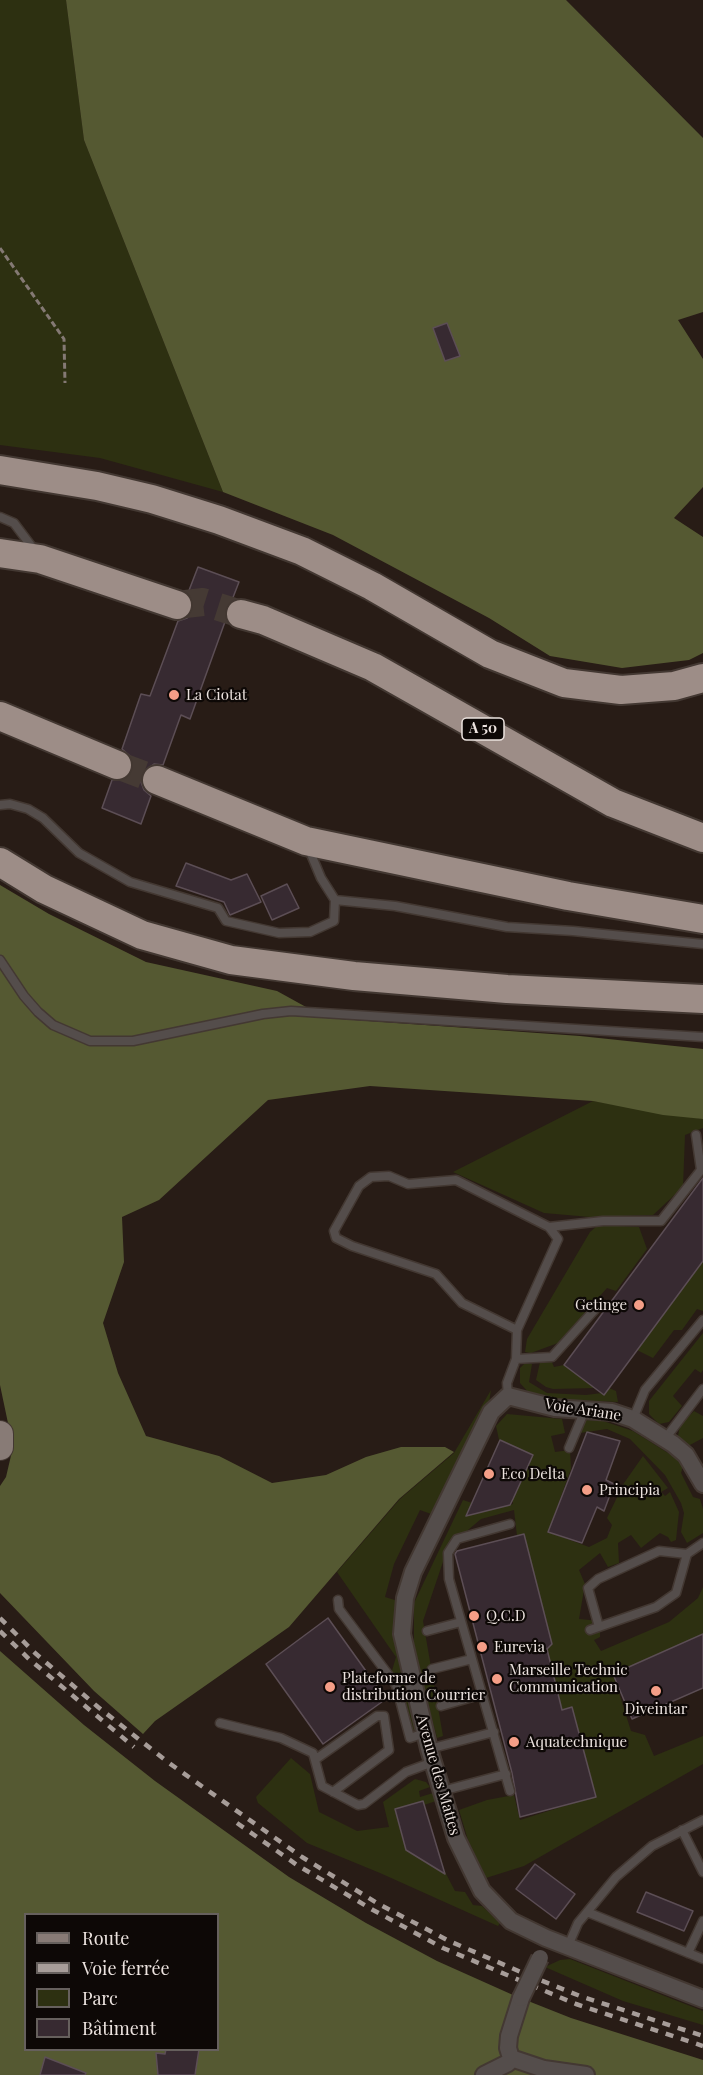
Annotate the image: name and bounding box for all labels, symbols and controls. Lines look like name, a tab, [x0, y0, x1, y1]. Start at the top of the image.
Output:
place label: La Ciotat	[186, 686, 247, 704]
marker: La Ciotat	[167, 688, 181, 702]
road number: A 50	[462, 718, 504, 740]
place label: Getinge	[575, 1296, 627, 1314]
marker: Getinge	[632, 1298, 646, 1312]
street label: Voie Ariane	[544, 1395, 622, 1425]
place label: Eco Delta	[501, 1465, 565, 1483]
marker: Eco Delta	[482, 1467, 496, 1481]
place label: Principia	[599, 1481, 660, 1499]
marker: Principia	[580, 1483, 594, 1497]
place label: Q.C.D	[486, 1607, 526, 1625]
marker: Q.C.D	[467, 1609, 481, 1623]
place label: Eurevia	[494, 1638, 545, 1656]
marker: Eurevia	[475, 1640, 489, 1654]
place label: Marseille Technic Communication	[509, 1661, 628, 1696]
place label: Plateforme de distribution Courrier	[342, 1669, 485, 1704]
marker: Marseille Technic Communication	[490, 1672, 504, 1686]
marker: Plateforme de distribution Courrier	[323, 1680, 337, 1694]
marker: Diveintar	[649, 1684, 663, 1698]
place label: Diveintar	[625, 1700, 687, 1718]
street label: Avenue des Mattes	[412, 1713, 464, 1837]
place label: Aquatechnique	[526, 1733, 627, 1751]
marker: Aquatechnique	[507, 1735, 521, 1749]
legend	[24, 1913, 219, 2051]
text: Route	[82, 1926, 129, 1950]
text: Voie ferrée	[82, 1956, 170, 1980]
text: Parc	[82, 1986, 118, 2010]
text: Bâtiment	[82, 2016, 156, 2040]

